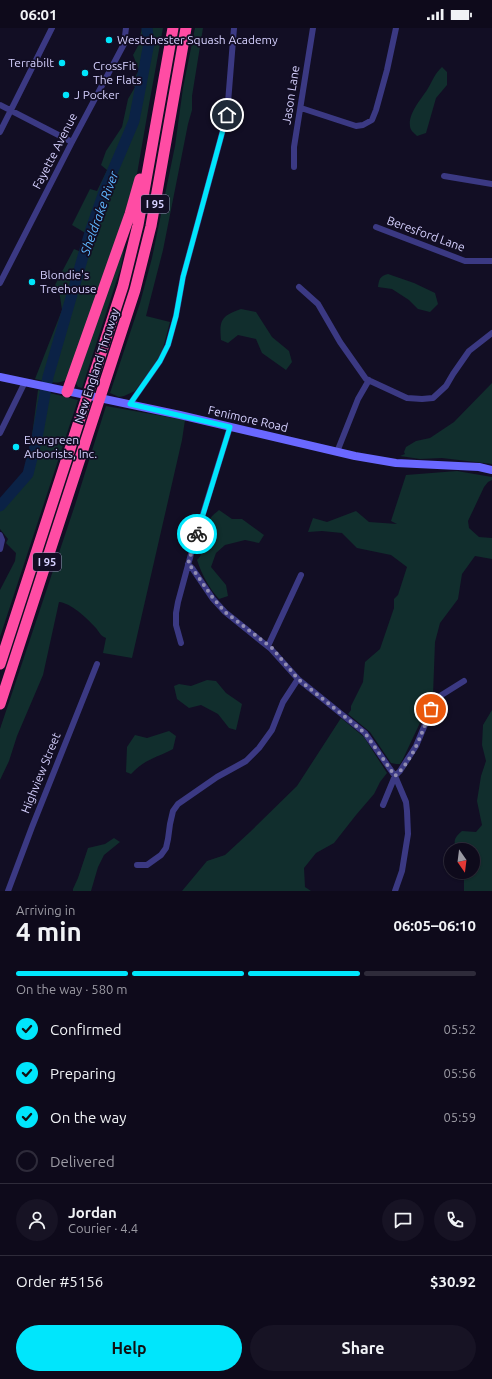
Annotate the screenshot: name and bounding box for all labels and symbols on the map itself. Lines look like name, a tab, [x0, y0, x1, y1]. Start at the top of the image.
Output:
place label: Westchester Squash Academy	[117, 33, 278, 46]
marker: Westchester Squash Academy	[104, 35, 114, 45]
place label: Terrabilt	[8, 56, 54, 69]
marker: Terrabilt	[57, 58, 67, 68]
place label: CrossFit The Flats	[93, 59, 141, 86]
street label: Jason Lane	[279, 64, 302, 125]
marker: CrossFit The Flats	[80, 68, 90, 78]
place label: J Pocker	[74, 88, 120, 101]
marker: J Pocker	[61, 90, 71, 100]
pin	[210, 98, 244, 132]
street label: Fayette Avenue	[30, 111, 79, 191]
water label: Sheldrake River	[77, 168, 121, 258]
road number: I 95	[141, 195, 169, 213]
street label: Beresford Lane	[385, 213, 467, 254]
place label: Blondie's Treehouse	[40, 268, 97, 295]
marker: Blondie's Treehouse	[27, 277, 37, 287]
street label: New England Thruway	[72, 307, 121, 425]
street label: Fenimore Road	[207, 403, 289, 434]
place label: Evergreen Arborists, Inc.	[24, 433, 97, 460]
marker: Evergreen Arborists, Inc.	[11, 442, 21, 452]
courier	[177, 514, 217, 554]
road number: I 95	[33, 553, 61, 571]
pin	[414, 692, 448, 726]
street label: Highview Street	[18, 730, 63, 815]
north arrow	[444, 843, 480, 879]

